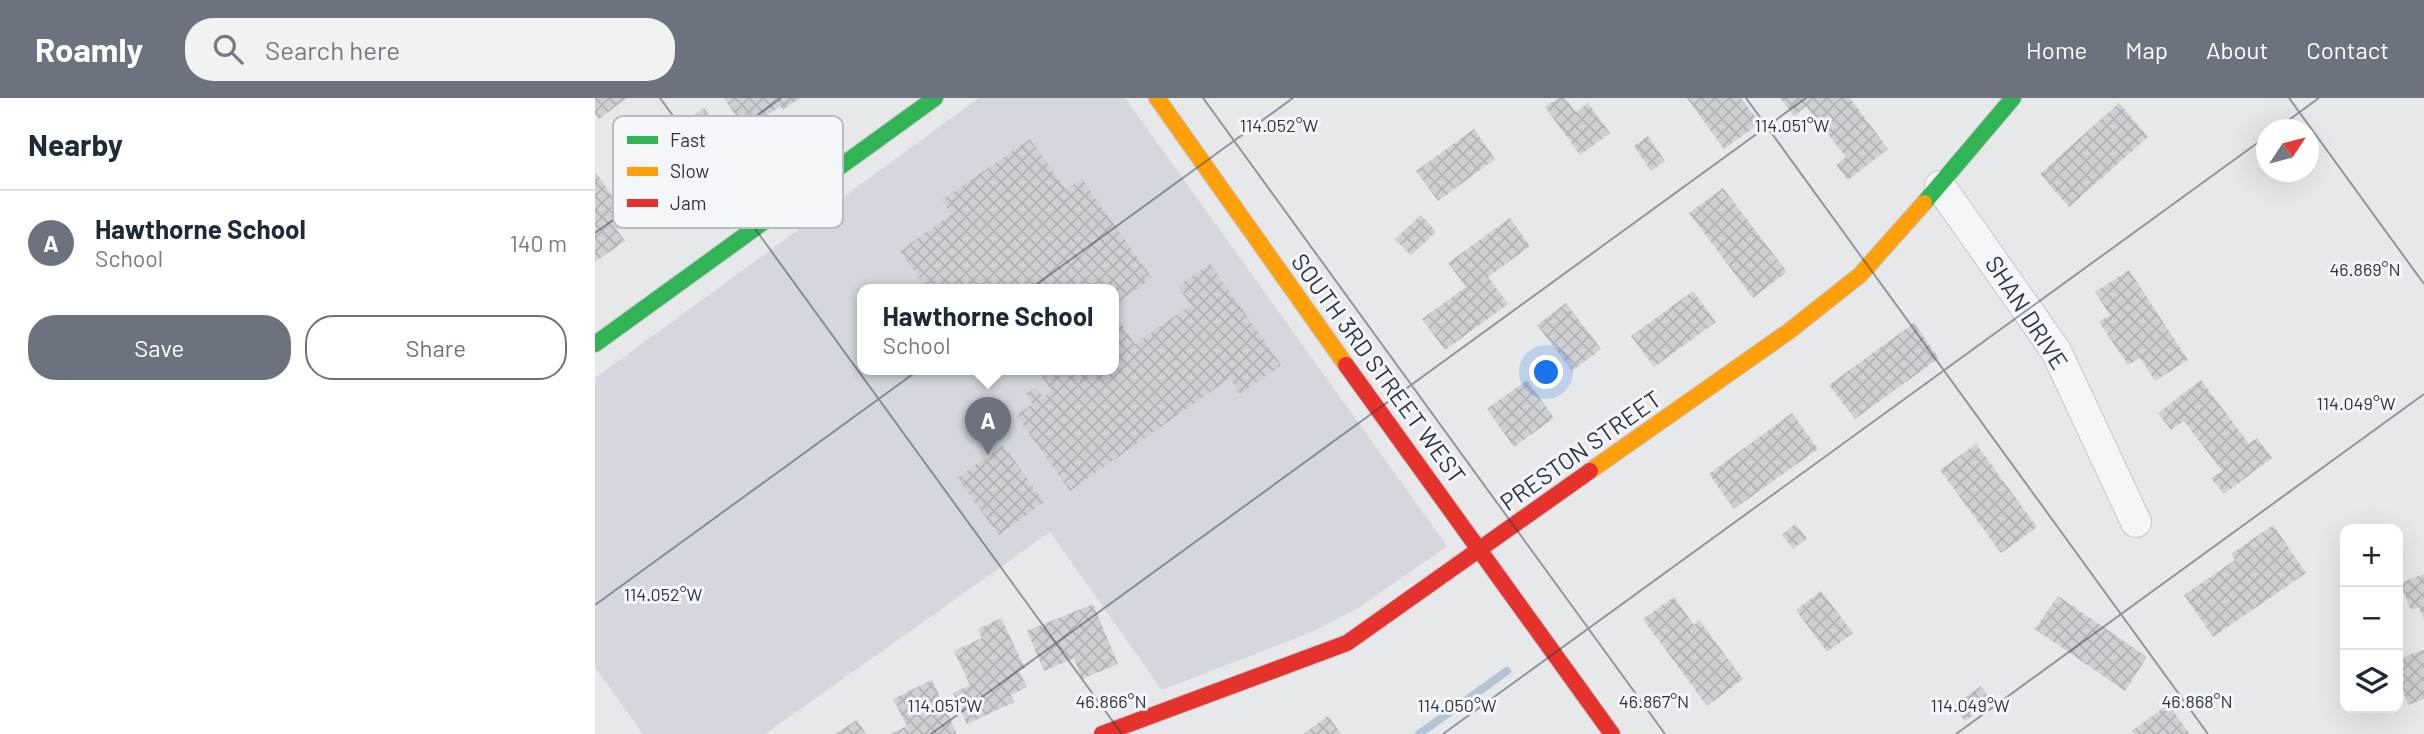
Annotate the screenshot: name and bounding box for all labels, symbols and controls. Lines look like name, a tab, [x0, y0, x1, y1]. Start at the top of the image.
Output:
search box	[185, 18, 675, 81]
text: Roamly	[35, 29, 143, 69]
icon: search	[209, 30, 247, 68]
text: Search here	[265, 34, 400, 65]
text: Home	[2026, 35, 2087, 64]
text: Map	[2125, 35, 2168, 64]
text: About	[2206, 35, 2268, 64]
text: Contact	[2306, 35, 2389, 64]
text: 114.052°W	[1240, 114, 1319, 136]
text: 114.051°W	[1755, 114, 1830, 136]
legend	[613, 116, 843, 228]
north arrow	[2256, 119, 2319, 182]
text: Nearby	[28, 126, 123, 162]
text: Fast	[670, 128, 706, 151]
text: Slow	[670, 159, 709, 182]
text: Jam	[670, 191, 706, 214]
text: Hawthorne School	[95, 213, 306, 244]
text: A	[43, 229, 59, 257]
text: 140 m	[510, 229, 567, 257]
text: School	[95, 244, 163, 272]
street label: SOUTH 3RD STREET WEST	[1286, 248, 1472, 489]
street label: SHAN DRIVE	[1980, 250, 2075, 374]
text: 46.869°N	[2329, 258, 2401, 280]
popup	[857, 284, 1119, 375]
text: Hawthorne School	[883, 300, 1093, 331]
button: Save	[28, 315, 291, 380]
button: Share	[305, 315, 567, 380]
text: School	[883, 331, 951, 359]
your location	[1529, 355, 1563, 389]
street label: PRESTON STREET	[1494, 383, 1666, 516]
text: 114.049°W	[2316, 392, 2396, 414]
pin: A	[965, 397, 1011, 455]
map controls	[2340, 524, 2403, 713]
button: +	[2340, 524, 2403, 587]
text: 114.052°W	[624, 583, 703, 605]
button: −	[2340, 587, 2403, 650]
button: layers	[2340, 650, 2403, 713]
text: 46.866°N	[1075, 690, 1147, 712]
text: 46.867°N	[1619, 690, 1689, 712]
text: 46.868°N	[2161, 690, 2233, 712]
text: 114.051°W	[908, 694, 983, 716]
text: 114.050°W	[1417, 694, 1497, 716]
text: 114.049°W	[1930, 694, 2010, 716]

